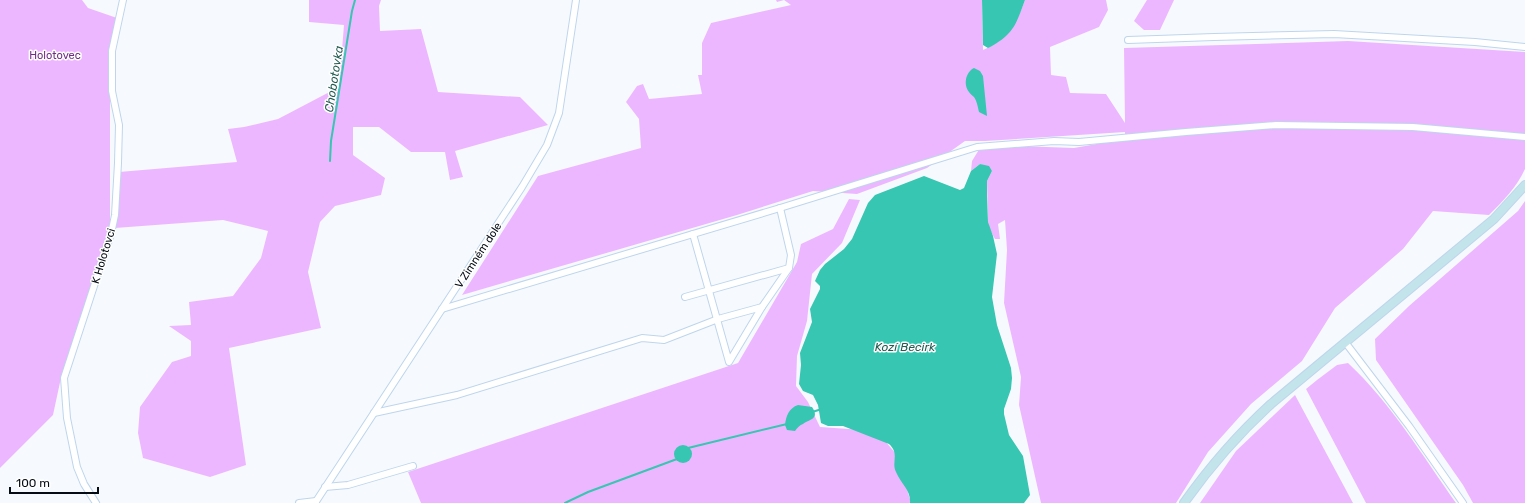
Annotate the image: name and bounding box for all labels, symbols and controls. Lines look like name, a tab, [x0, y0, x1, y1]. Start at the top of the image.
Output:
water label: Chobotovka	[322, 45, 346, 113]
park label: Holotovec	[29, 49, 81, 62]
street label: V Zimném dole	[452, 220, 504, 291]
street label: K Holotovci	[89, 227, 118, 285]
water label: Kozí Becirk	[875, 340, 936, 354]
scale bar	[10, 469, 98, 495]
text: 100 m	[16, 476, 50, 490]

